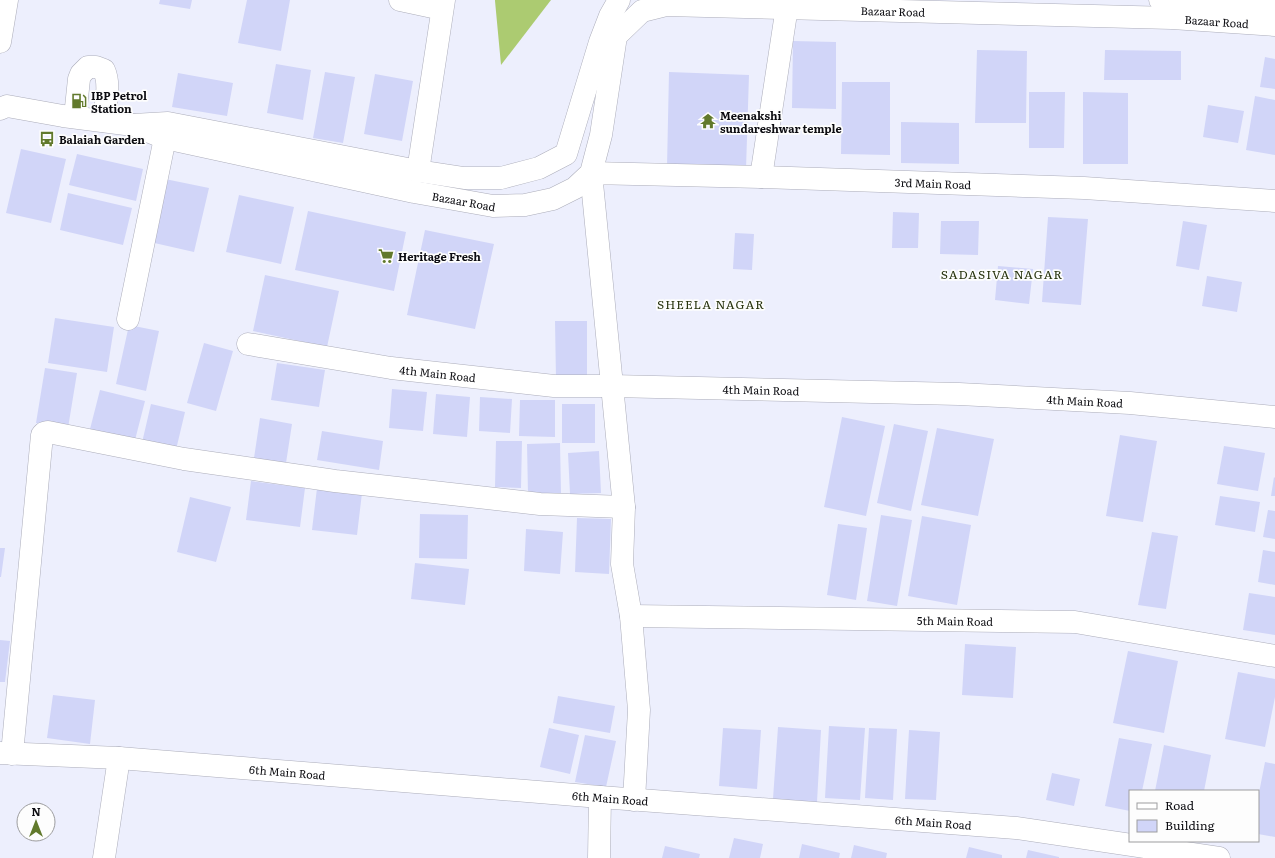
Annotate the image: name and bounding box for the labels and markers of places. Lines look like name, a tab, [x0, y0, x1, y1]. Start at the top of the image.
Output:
place label: IBP Petrol Station	[91, 87, 147, 116]
fuel station icon: IBP Petrol Station	[70, 92, 88, 110]
place label: Meenakshi sundareshwar temple	[720, 107, 842, 136]
temple icon: Meenakshi sundareshwar temple	[699, 112, 717, 130]
bus stop icon: Balaiah Garden	[38, 130, 56, 148]
place label: Balaiah Garden	[59, 131, 145, 147]
supermarket icon: Heritage Fresh	[377, 247, 395, 265]
place label: Heritage Fresh	[398, 248, 481, 264]

